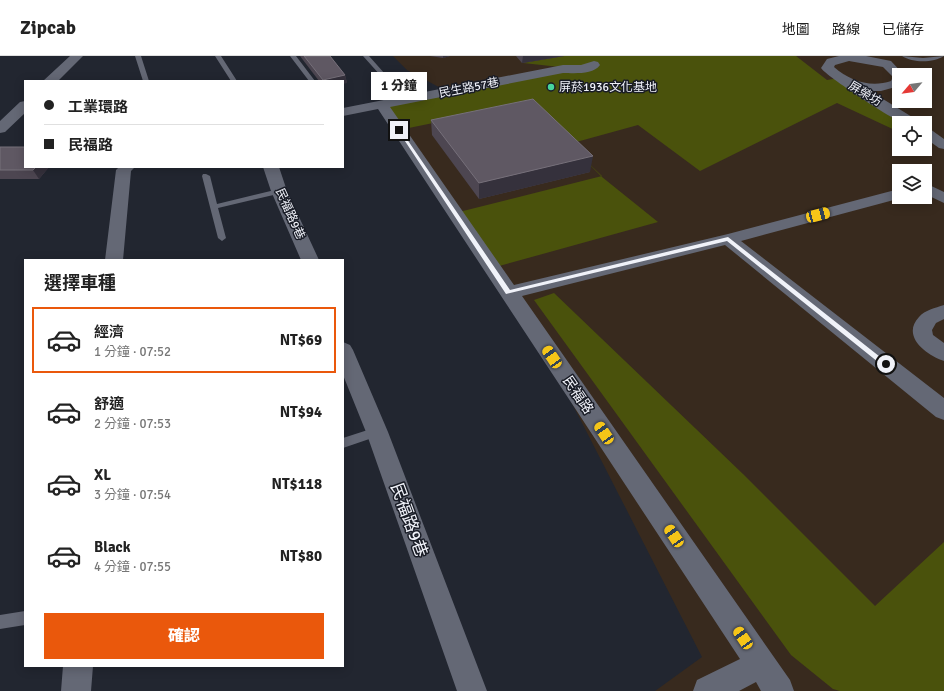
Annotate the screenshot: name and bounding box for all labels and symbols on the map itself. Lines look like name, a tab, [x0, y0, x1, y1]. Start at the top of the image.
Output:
north arrow	[892, 68, 932, 108]
callout: 1 分鐘	[371, 72, 427, 100]
street label: 民生路57巷	[438, 75, 500, 101]
street label: 屏榮坊	[846, 78, 884, 110]
place label: 屏菸1936文化基地	[559, 80, 657, 95]
marker: 屏菸1936文化基地	[546, 82, 556, 92]
route end	[390, 121, 408, 139]
street label: 民福路9巷	[272, 186, 308, 242]
car	[805, 206, 831, 224]
car	[540, 344, 564, 370]
route start	[877, 355, 895, 373]
street label: 民福路	[559, 373, 597, 417]
car	[592, 420, 616, 446]
street label: 民福路9巷	[386, 480, 432, 560]
car	[662, 523, 686, 549]
car	[731, 625, 755, 651]

